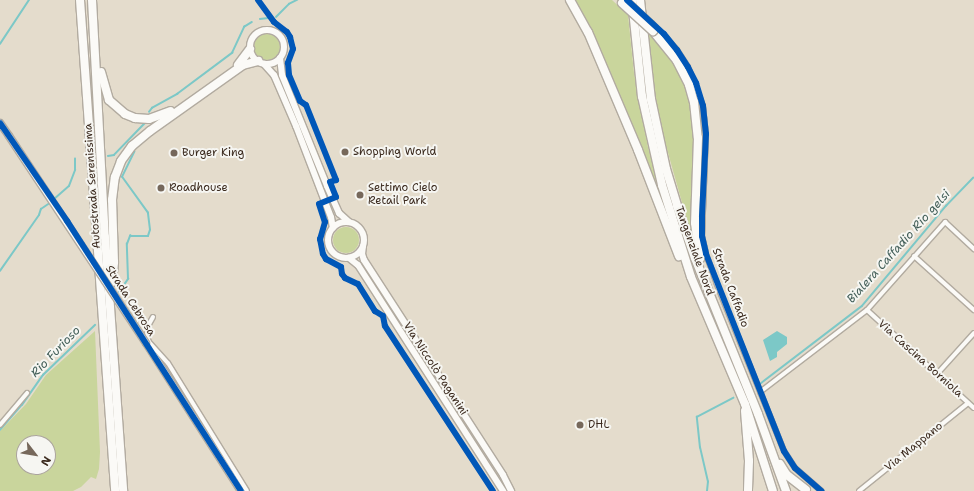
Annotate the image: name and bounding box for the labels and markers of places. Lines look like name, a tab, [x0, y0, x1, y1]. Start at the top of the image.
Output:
place label: Shopping World	[353, 145, 437, 159]
place label: Burger King	[182, 146, 244, 160]
marker: Shopping World	[340, 147, 350, 157]
marker: Burger King	[169, 148, 179, 158]
place label: Roadhouse	[169, 181, 228, 195]
place label: Settimo Cielo Retail Park	[368, 182, 438, 208]
marker: Roadhouse	[156, 183, 166, 193]
marker: Settimo Cielo Retail Park	[355, 190, 365, 200]
place label: DHL	[588, 418, 609, 432]
marker: DHL	[575, 420, 585, 430]

